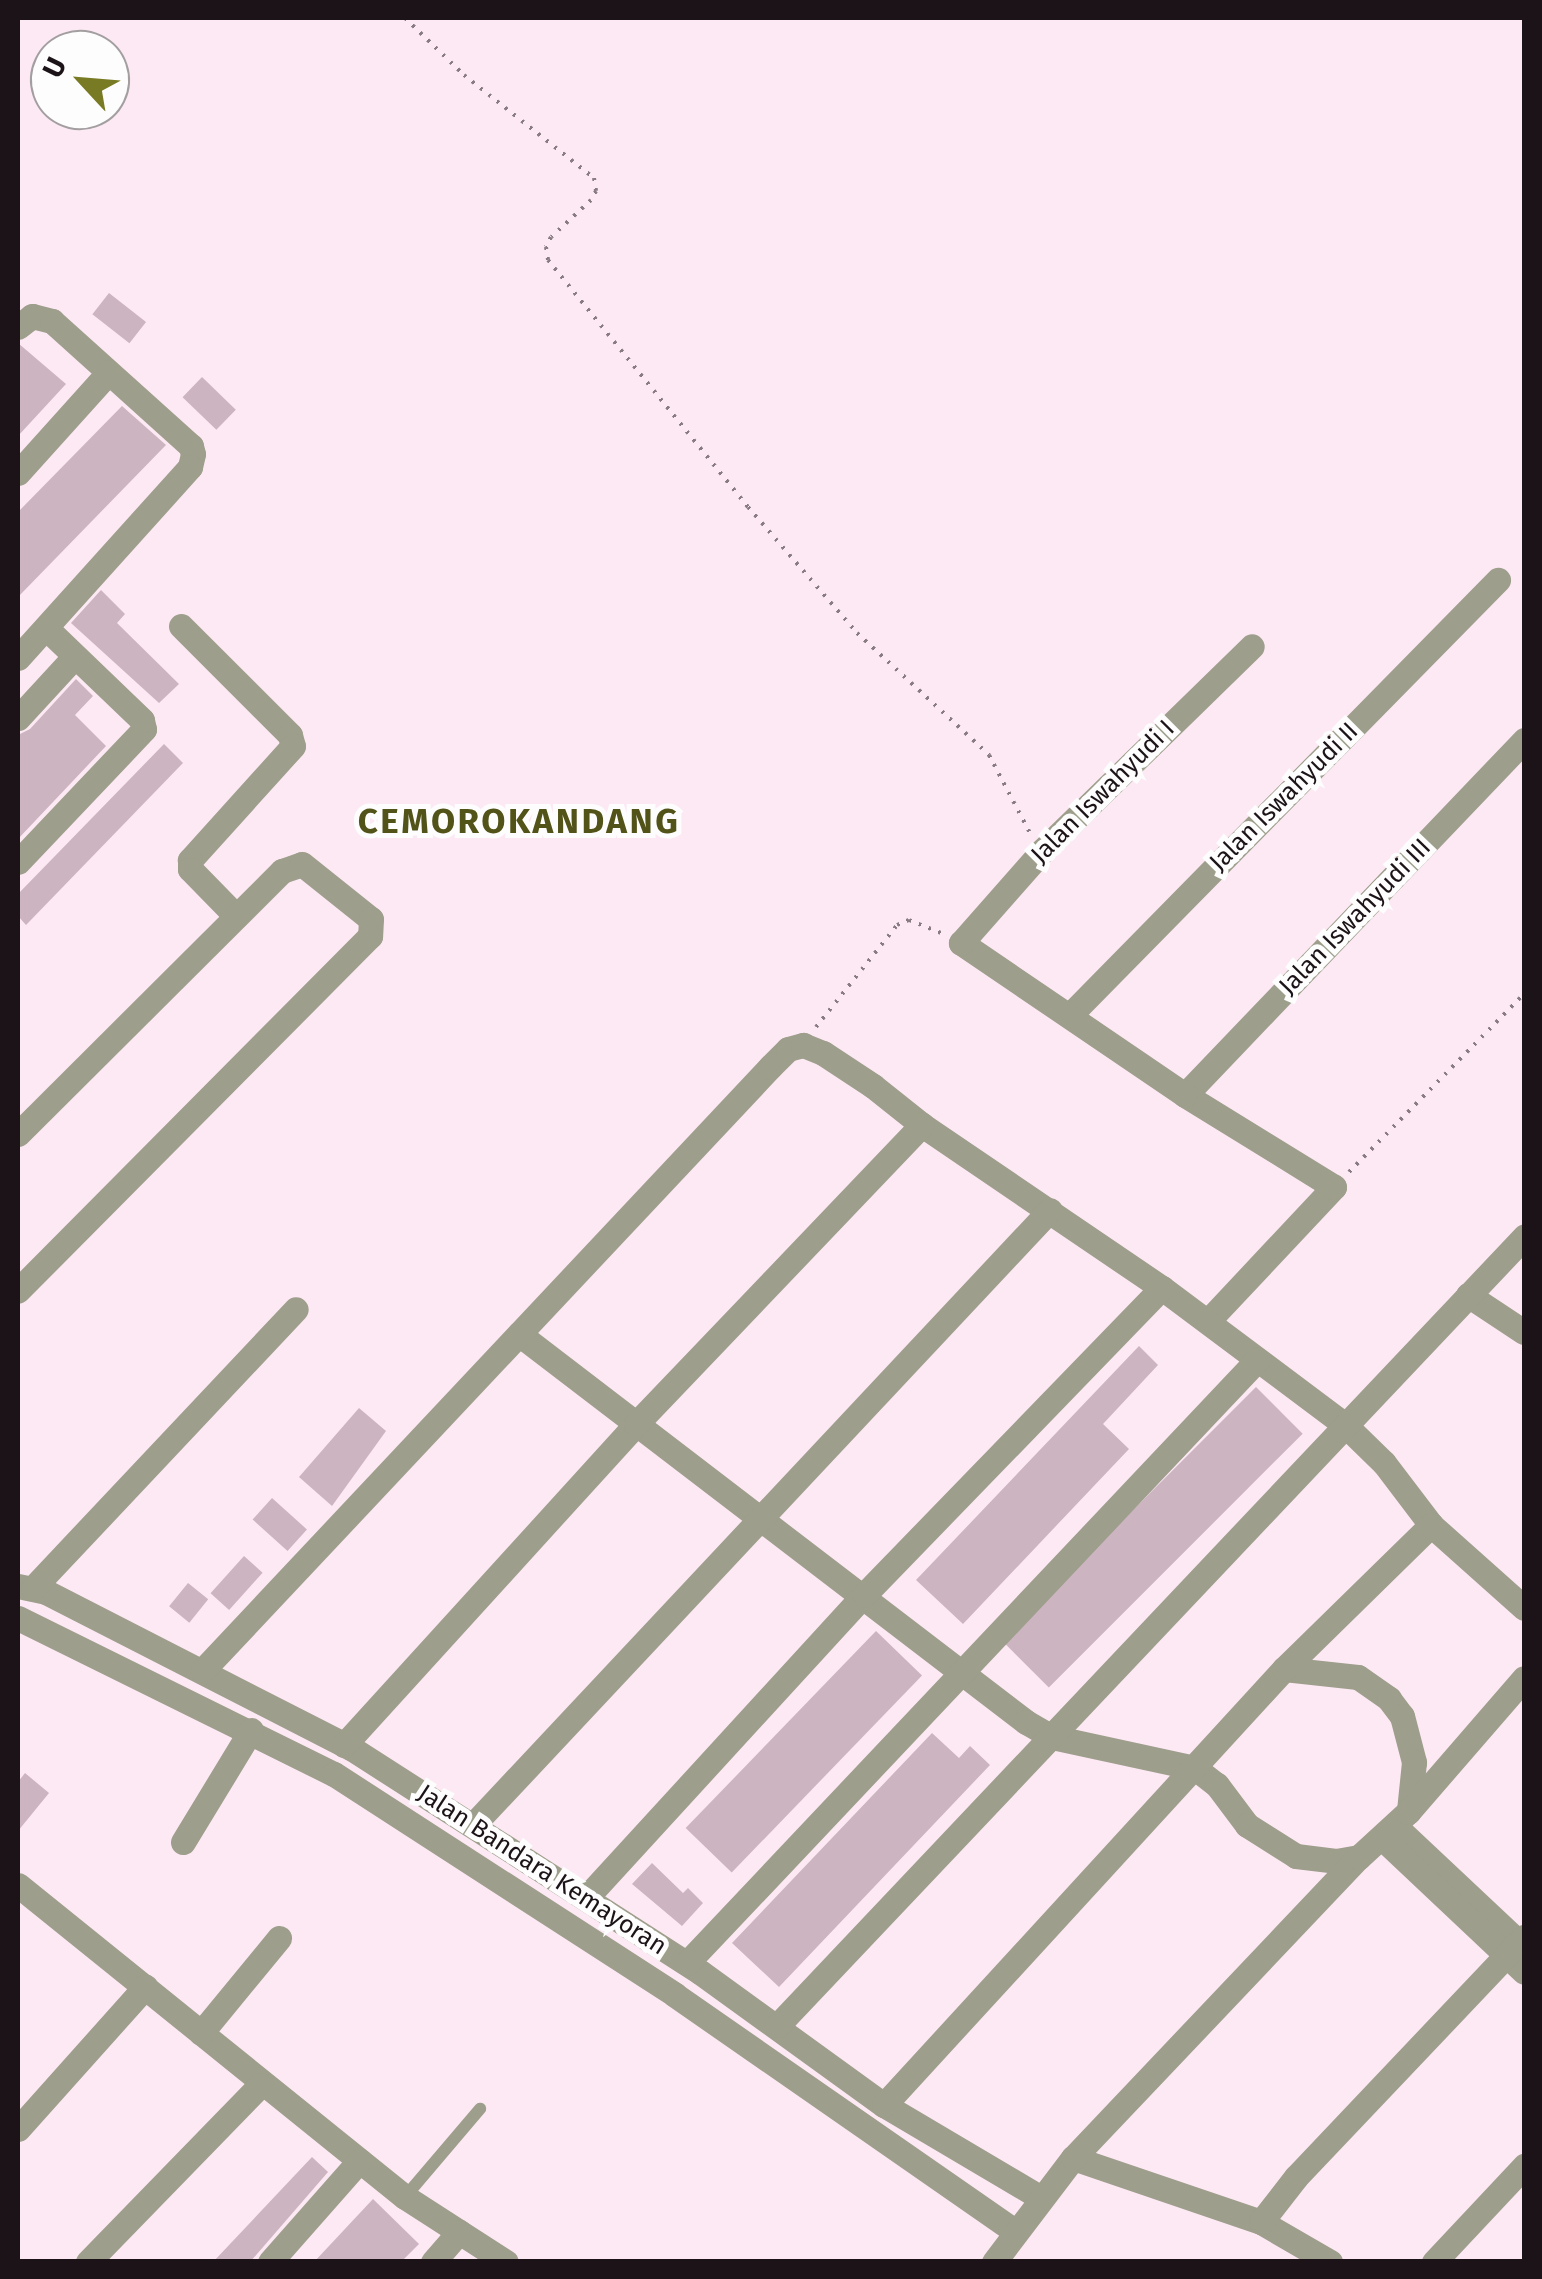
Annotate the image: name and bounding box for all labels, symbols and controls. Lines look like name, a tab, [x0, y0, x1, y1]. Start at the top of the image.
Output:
north arrow	[30, 30, 130, 130]
text: U	[36, 52, 73, 83]
street label: Jalan Iswahyudi I	[1025, 714, 1181, 870]
street label: Jalan Iswahyudi II	[1203, 716, 1365, 878]
district label: CEMOROKANDANG	[358, 800, 680, 842]
street label: Jalan Iswahyudi III	[1273, 833, 1437, 1001]
street label: Jalan Bandara Kemayoran	[412, 1778, 672, 1962]

